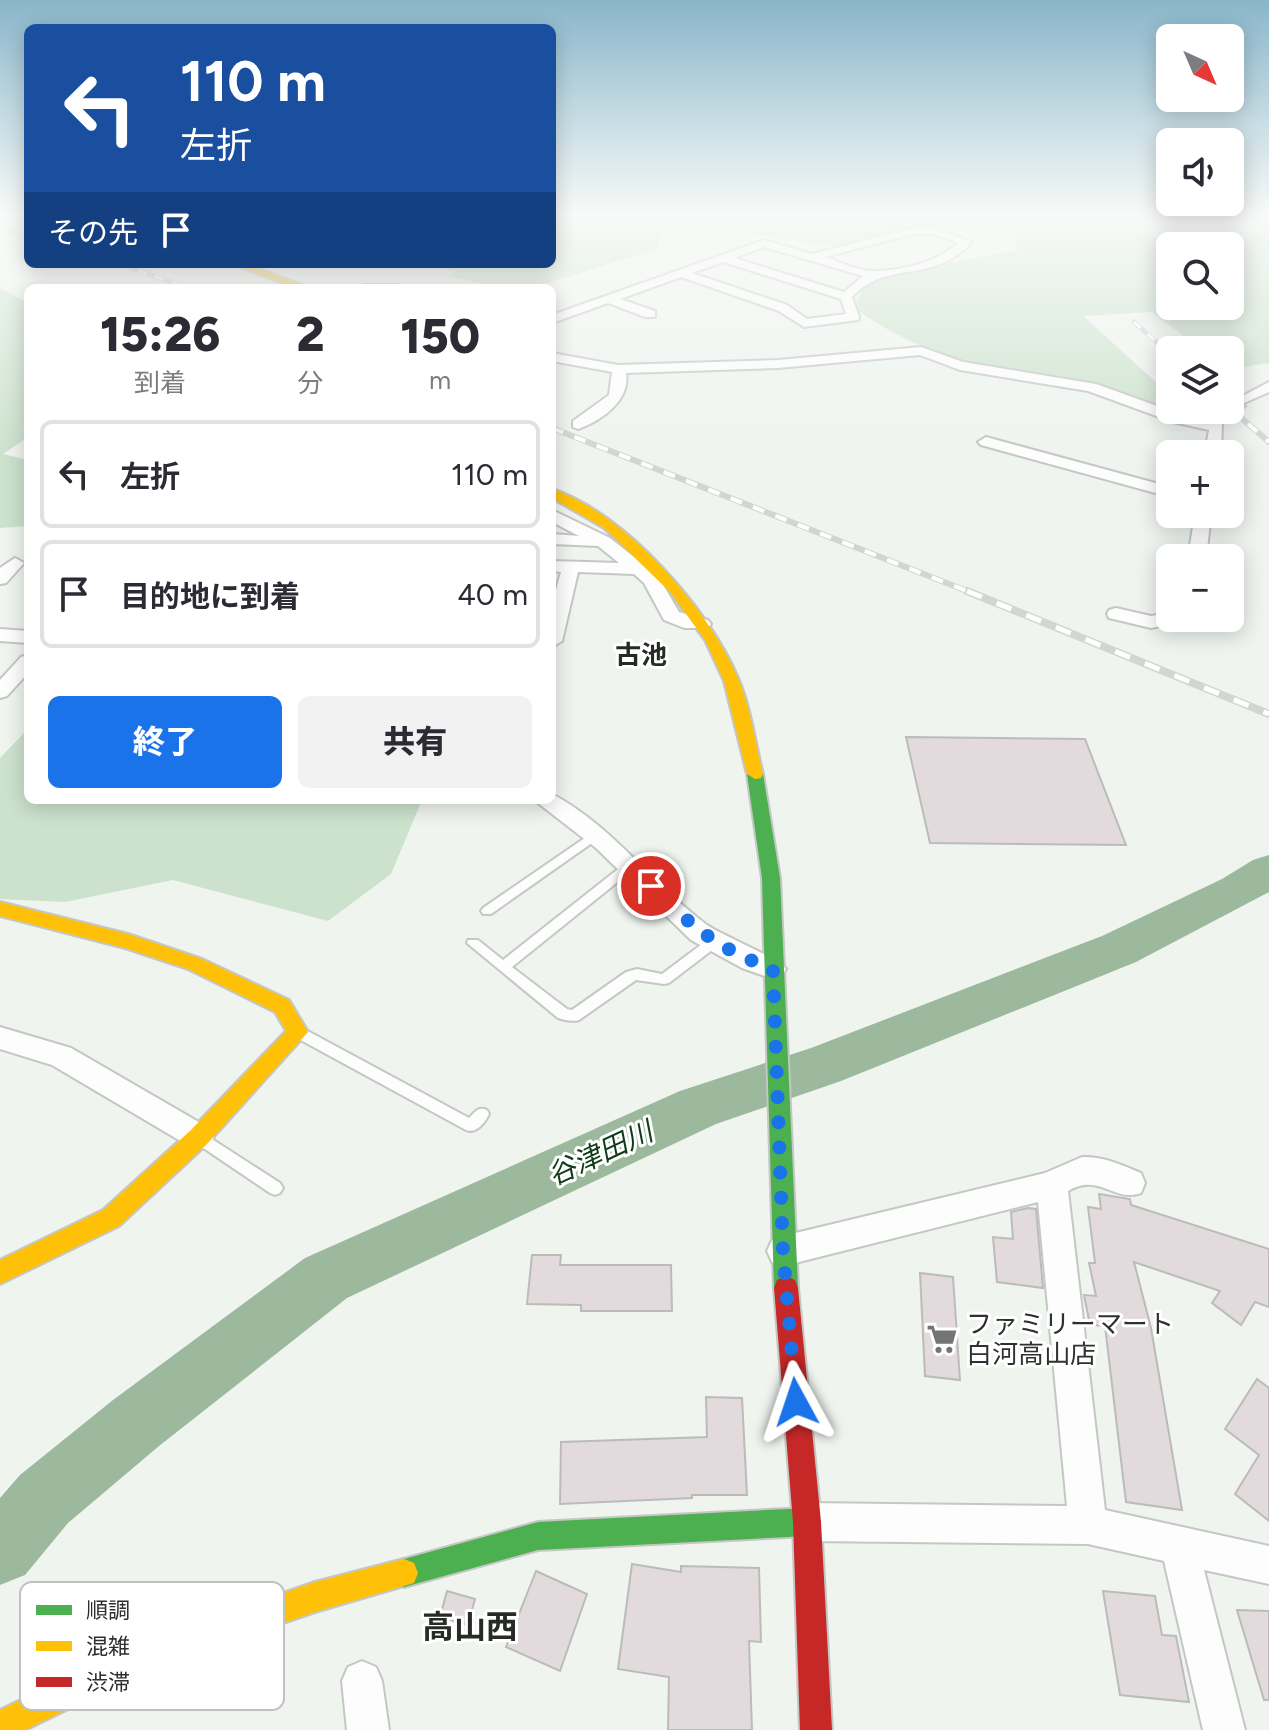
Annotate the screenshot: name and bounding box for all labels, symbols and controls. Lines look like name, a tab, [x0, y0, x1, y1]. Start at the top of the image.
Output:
north arrow	[1156, 24, 1244, 112]
map controls	[1156, 24, 1244, 632]
text: 110 m	[180, 48, 326, 115]
icon: left	[48, 56, 152, 160]
text: 左折	[180, 124, 252, 167]
button: sound	[1156, 128, 1244, 216]
icon: arrive	[154, 208, 198, 252]
text: その先	[48, 214, 138, 251]
button: search	[1156, 232, 1244, 320]
text: 15:26	[100, 305, 220, 363]
text: 2	[296, 305, 324, 363]
text: 150	[400, 307, 480, 365]
button: layers	[1156, 336, 1244, 424]
text: m	[429, 364, 451, 396]
text: 到着	[134, 367, 186, 399]
text: 分	[297, 367, 323, 399]
button: +	[1156, 440, 1244, 528]
icon: left	[52, 452, 96, 496]
text: 110 m	[451, 456, 528, 493]
text: 左折	[120, 458, 180, 495]
button: −	[1156, 544, 1244, 632]
icon: arrive	[52, 572, 96, 616]
text: 40 m	[457, 576, 528, 613]
text: 目的地に到着	[120, 578, 300, 615]
district label: 古池	[615, 639, 667, 671]
button: 終了	[48, 696, 282, 788]
button: 共有	[298, 696, 532, 788]
pin	[617, 852, 685, 920]
icon: arrive	[629, 864, 673, 908]
water label: 谷津田川	[542, 1113, 661, 1192]
place label: ファミリーマート 白河高山店	[966, 1308, 1174, 1370]
supermarket icon: ファミリーマート 白河高山店	[925, 1322, 959, 1356]
position arrow	[754, 1360, 838, 1444]
legend	[20, 1582, 284, 1710]
text: 順調	[86, 1597, 130, 1624]
district label: 高山西	[422, 1608, 518, 1646]
text: 混雑	[86, 1633, 130, 1660]
text: 渋滞	[86, 1669, 130, 1696]

